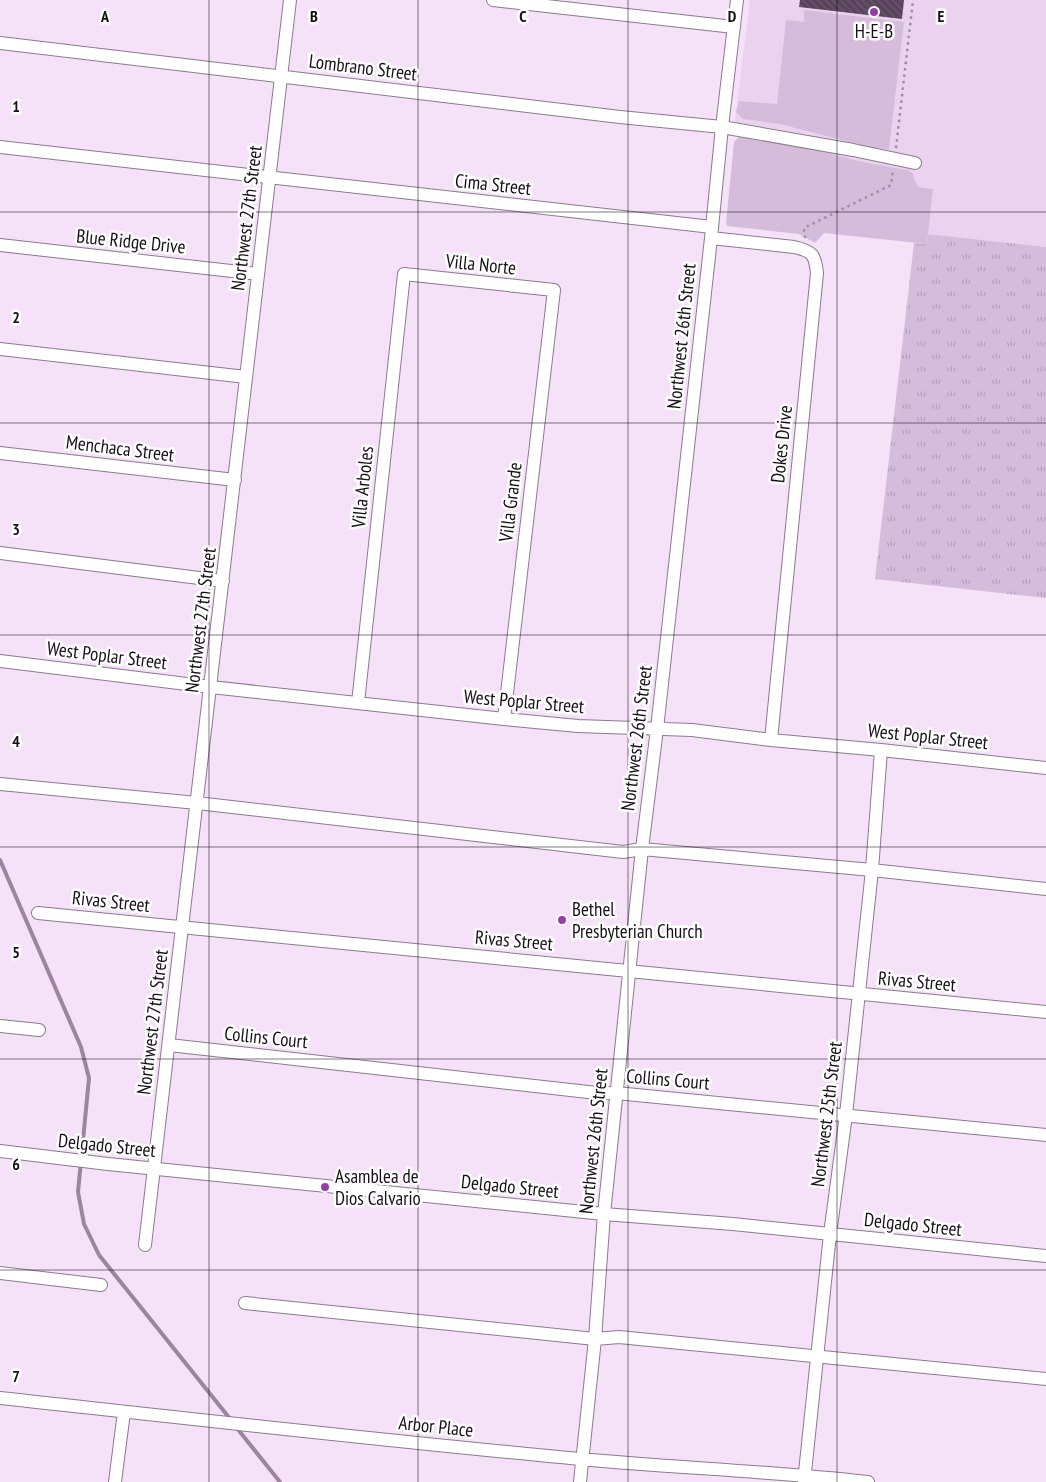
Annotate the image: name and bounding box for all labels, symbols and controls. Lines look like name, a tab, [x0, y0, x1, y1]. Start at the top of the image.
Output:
text: A	[100, 6, 110, 26]
text: B	[310, 6, 318, 26]
text: C	[519, 6, 527, 26]
text: D	[728, 6, 737, 26]
marker: H-E-B	[868, 6, 880, 18]
text: E	[938, 6, 945, 26]
place label: H-E-B	[855, 19, 893, 43]
street label: Lombrano Street	[308, 48, 419, 86]
text: 1	[12, 96, 20, 116]
street label: Northwest 27th Street	[225, 143, 267, 292]
street label: Cima Street	[454, 168, 533, 200]
street label: Blue Ridge Drive	[75, 223, 187, 259]
street label: Villa Norte	[444, 248, 517, 280]
street label: Northwest 26th Street	[661, 261, 701, 410]
text: 2	[12, 307, 20, 327]
street label: Dokes Drive	[765, 404, 797, 484]
street label: Menchaca Street	[65, 429, 176, 467]
street label: Villa Arboles	[346, 445, 378, 530]
street label: Villa Grande	[493, 461, 527, 544]
text: 3	[12, 519, 20, 539]
street label: Northwest 27th Street	[179, 545, 221, 694]
street label: West Poplar Street	[46, 636, 169, 674]
street label: Northwest 26th Street	[615, 663, 657, 812]
street label: West Poplar Street	[463, 684, 586, 718]
street label: West Poplar Street	[867, 718, 990, 754]
text: 4	[12, 731, 20, 751]
street label: Rivas Street	[71, 885, 152, 917]
place label: Bethel Presbyterian Church	[572, 897, 703, 943]
marker: Bethel Presbyterian Church	[556, 914, 568, 926]
street label: Rivas Street	[474, 925, 555, 955]
text: 5	[12, 942, 20, 962]
street label: Northwest 27th Street	[131, 947, 173, 1096]
street label: Rivas Street	[877, 966, 958, 996]
street label: Collins Court	[223, 1021, 310, 1053]
street label: Northwest 25th Street	[805, 1039, 847, 1188]
street label: Collins Court	[625, 1063, 711, 1095]
street label: Northwest 26th Street	[573, 1066, 613, 1215]
street label: Delgado Street	[57, 1128, 158, 1162]
text: 6	[12, 1154, 20, 1174]
place label: Asamblea de Dios Calvario	[335, 1164, 421, 1210]
street label: Delgado Street	[460, 1169, 561, 1203]
marker: Asamblea de Dios Calvario	[319, 1181, 331, 1193]
street label: Delgado Street	[863, 1207, 964, 1241]
text: 7	[12, 1366, 20, 1386]
street label: Arbor Place	[398, 1410, 475, 1442]

